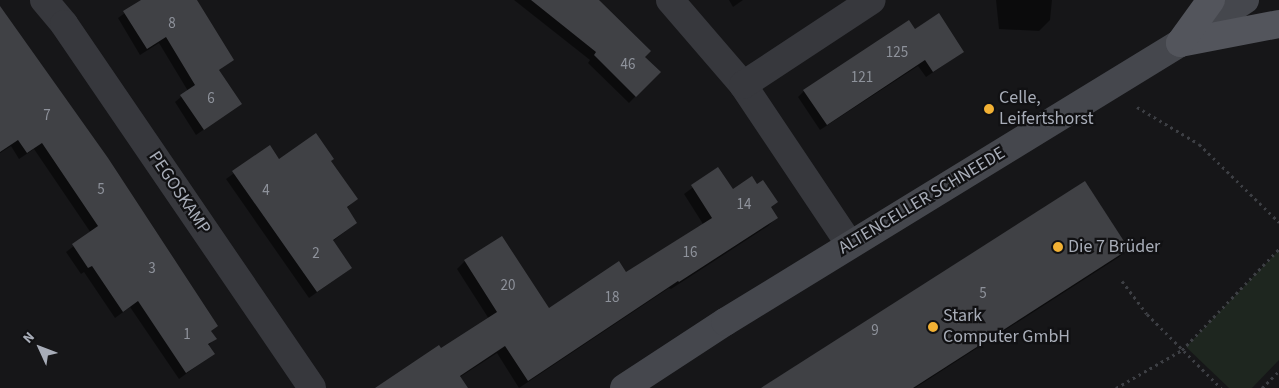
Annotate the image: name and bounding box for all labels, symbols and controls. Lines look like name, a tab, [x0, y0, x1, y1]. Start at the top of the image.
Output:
house number: 8	[168, 15, 176, 33]
house number: 125	[886, 44, 908, 62]
house number: 46	[621, 56, 635, 74]
house number: 121	[851, 69, 873, 87]
place label: Celle, Leifertshorst	[999, 88, 1094, 130]
house number: 6	[207, 90, 215, 108]
marker: Celle, Leifertshorst	[983, 103, 995, 115]
house number: 7	[43, 107, 51, 125]
street label: ALTENCELLER SCHNEEDE	[835, 143, 1009, 259]
street label: PEGOSKAMP	[143, 147, 215, 239]
house number: 5	[97, 181, 105, 199]
house number: 4	[262, 182, 270, 200]
house number: 14	[737, 196, 751, 214]
place label: Die 7 Brüder	[1068, 236, 1160, 258]
marker: Die 7 Brüder	[1052, 241, 1064, 253]
house number: 16	[683, 244, 697, 262]
house number: 2	[312, 245, 320, 263]
house number: 3	[148, 260, 156, 278]
house number: 20	[501, 277, 515, 295]
house number: 5	[979, 285, 987, 303]
house number: 18	[605, 289, 619, 307]
place label: Stark Computer GmbH	[943, 306, 1070, 348]
marker: Stark Computer GmbH	[927, 321, 939, 333]
house number: 9	[871, 322, 879, 340]
north arrow	[15, 323, 65, 373]
house number: 1	[183, 326, 191, 344]
text: N	[19, 328, 40, 348]

